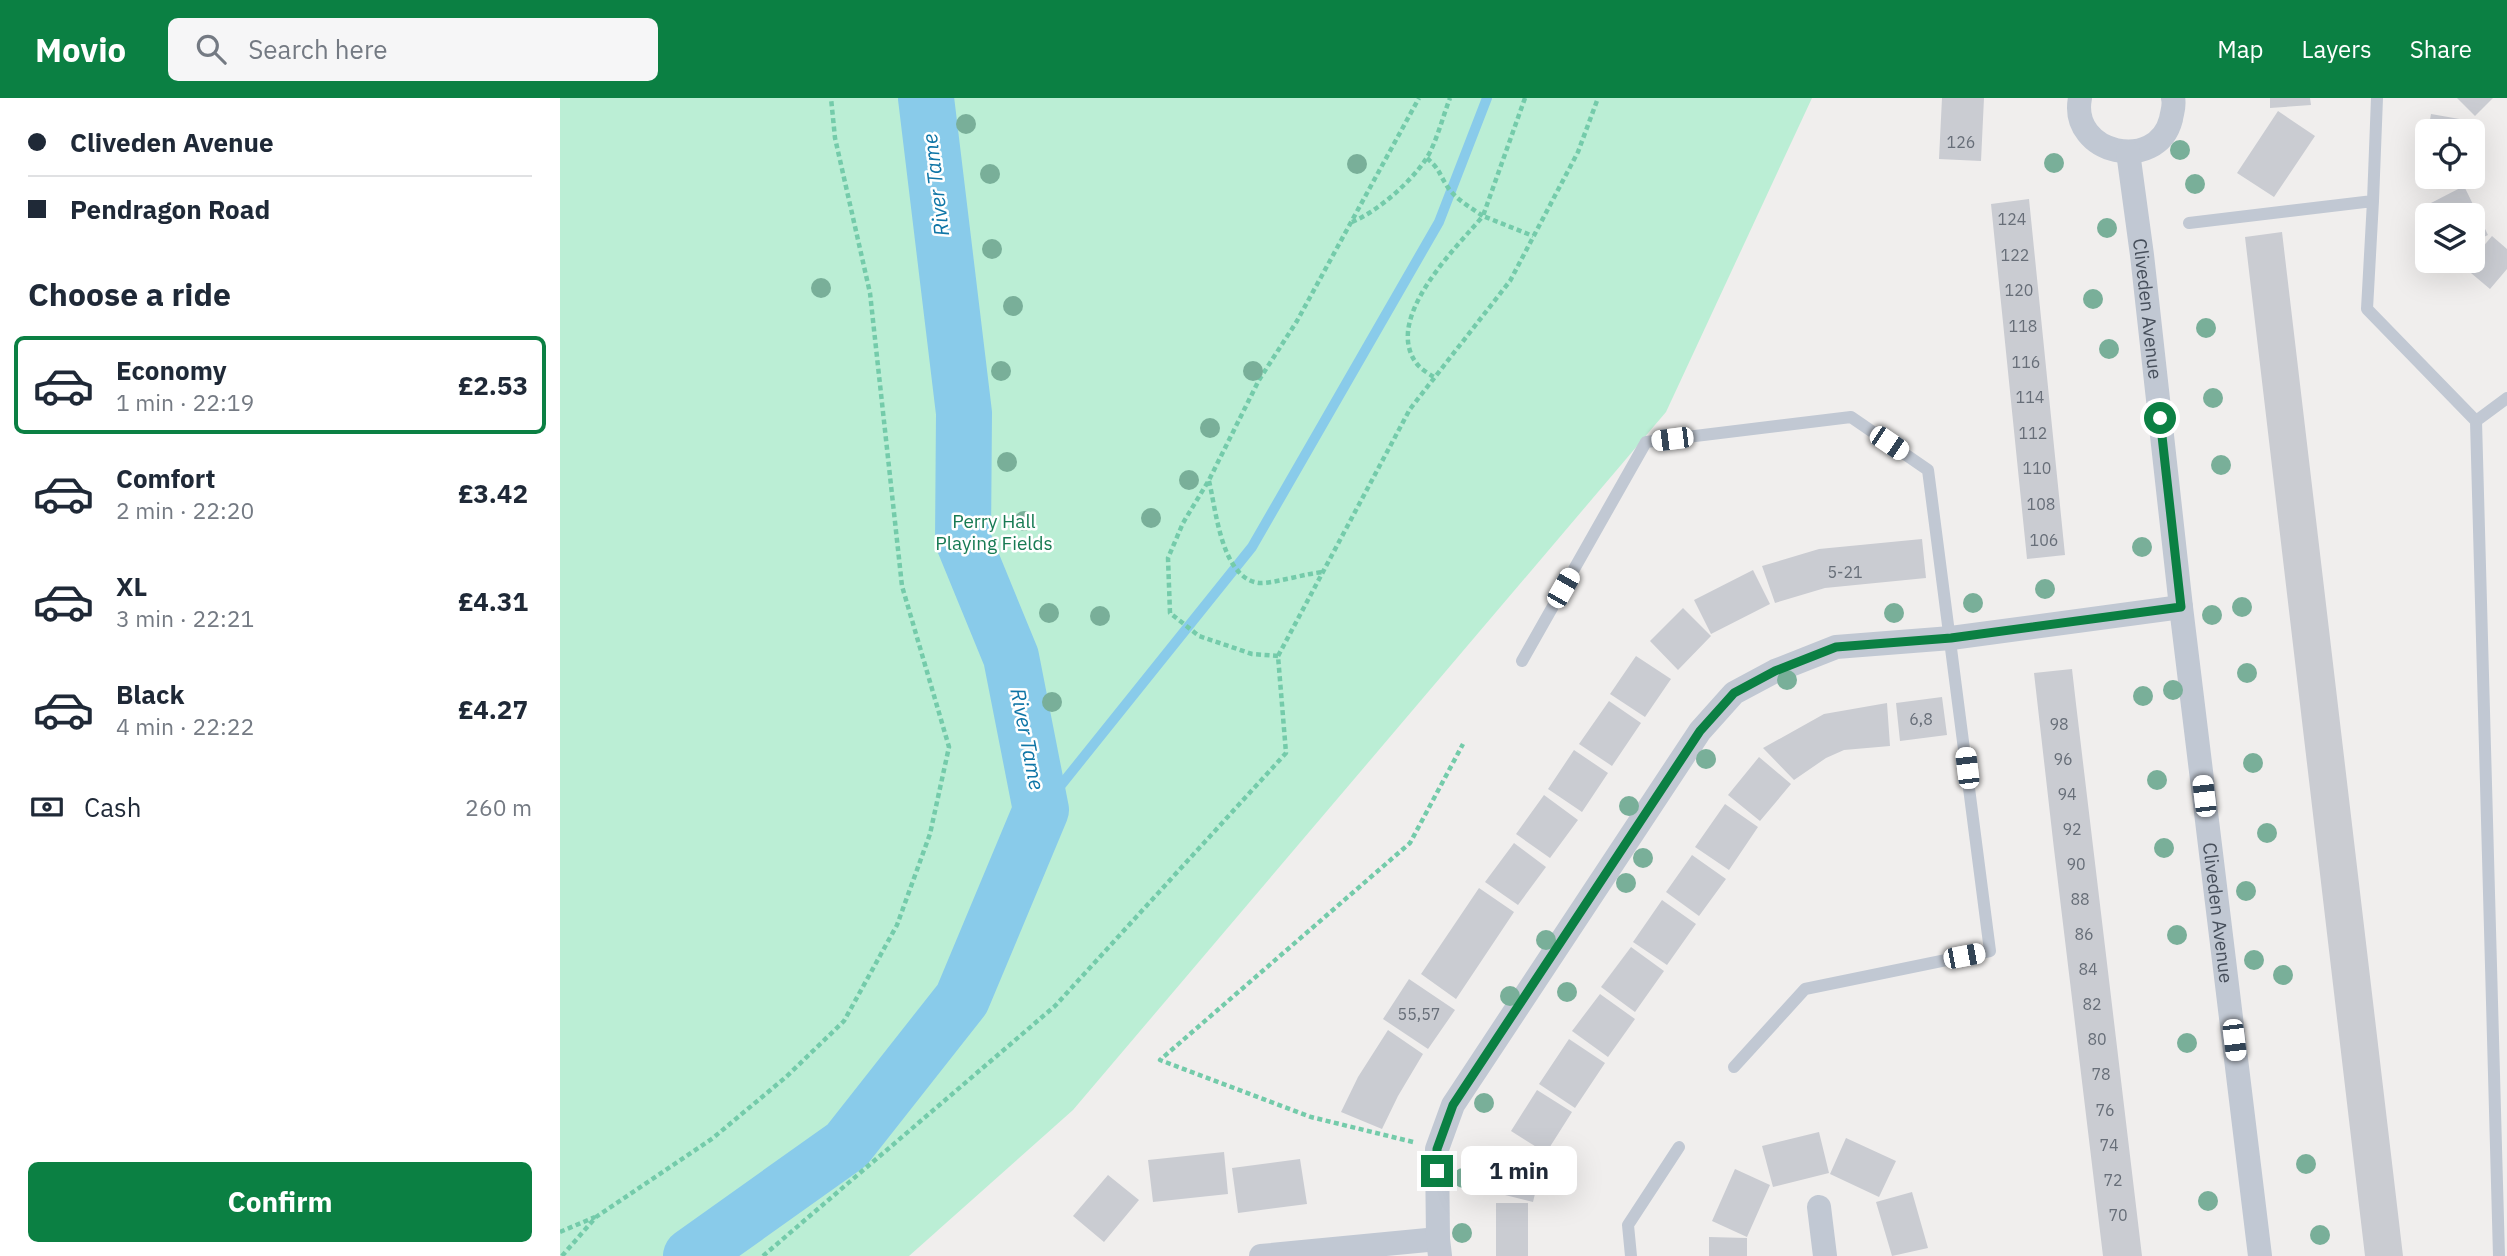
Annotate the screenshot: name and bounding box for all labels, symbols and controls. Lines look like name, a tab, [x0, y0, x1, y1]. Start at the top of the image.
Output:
search box	[168, 18, 658, 81]
text: Movio	[35, 28, 126, 71]
icon: search	[192, 30, 230, 68]
text: Search here	[248, 32, 388, 66]
text: Map	[2217, 33, 2264, 65]
text: Layers	[2302, 33, 2372, 65]
text: Share	[2410, 33, 2472, 65]
map controls	[2415, 119, 2485, 273]
button: locate	[2415, 119, 2485, 189]
text: Cliveden Avenue	[70, 125, 274, 159]
water label: River Tame	[915, 132, 955, 238]
house number: 126	[1947, 132, 1975, 152]
text: Pendragon Road	[70, 192, 270, 226]
button: layers	[2415, 203, 2485, 273]
house number: 124	[1998, 209, 2026, 229]
street label: Cliveden Avenue	[2128, 237, 2168, 380]
house number: 122	[2001, 245, 2029, 265]
text: Choose a ride	[28, 273, 231, 315]
house number: 120	[2005, 280, 2033, 300]
house number: 118	[2009, 316, 2037, 336]
house number: 116	[2012, 352, 2040, 372]
text: Economy	[116, 353, 227, 387]
icon: car	[32, 354, 95, 417]
text: £2.53	[458, 368, 528, 402]
text: 1 min · 22:19	[116, 387, 254, 417]
house number: 114	[2016, 387, 2044, 407]
route start	[2144, 402, 2176, 434]
car	[1866, 423, 1913, 463]
house number: 112	[2019, 423, 2047, 443]
car	[1650, 426, 1695, 452]
house number: 110	[2023, 458, 2051, 478]
text: Comfort	[116, 461, 215, 495]
icon: car	[32, 462, 95, 525]
text: £3.42	[458, 476, 528, 510]
house number: 108	[2027, 494, 2055, 514]
text: 2 min · 22:20	[116, 495, 254, 525]
park label: Perry Hall Playing Fields	[935, 509, 1053, 555]
house number: 106	[2030, 530, 2058, 550]
house number: 5-21	[1827, 562, 1863, 582]
car	[1544, 565, 1583, 611]
text: XL	[116, 569, 147, 603]
icon: car	[32, 570, 95, 633]
text: £4.31	[458, 584, 528, 618]
text: 3 min · 22:21	[116, 603, 254, 633]
text: Black	[116, 677, 184, 711]
icon: car	[32, 678, 95, 741]
water label: River Tame	[1004, 686, 1052, 792]
text: £4.27	[458, 692, 528, 726]
house number: 6,8	[1909, 709, 1933, 729]
text: 4 min · 22:22	[116, 711, 254, 741]
house number: 98	[2049, 714, 2069, 734]
car	[1955, 746, 1980, 790]
house number: 96	[2053, 749, 2073, 769]
car	[2192, 774, 2217, 818]
house number: 94	[2057, 784, 2077, 804]
icon: cash	[28, 788, 66, 826]
text: Cash	[84, 790, 141, 824]
text: 260 m	[465, 792, 532, 822]
house number: 92	[2062, 819, 2082, 839]
street label: Cliveden Avenue	[2198, 841, 2239, 984]
house number: 90	[2066, 854, 2086, 874]
house number: 88	[2070, 889, 2090, 909]
house number: 86	[2074, 924, 2094, 944]
car	[1942, 942, 1987, 970]
house number: 84	[2078, 959, 2098, 979]
house number: 82	[2082, 994, 2102, 1014]
house number: 55,57	[1398, 1004, 1440, 1024]
car	[2222, 1018, 2247, 1062]
house number: 80	[2087, 1029, 2107, 1049]
house number: 78	[2091, 1064, 2111, 1084]
house number: 76	[2095, 1100, 2115, 1120]
house number: 74	[2099, 1135, 2119, 1155]
callout: 1 min	[1462, 1146, 1577, 1196]
route end	[1421, 1155, 1453, 1187]
text: 1 min	[1489, 1155, 1549, 1185]
button: Confirm	[28, 1162, 532, 1242]
house number: 72	[2103, 1170, 2123, 1190]
house number: 70	[2108, 1205, 2128, 1225]

